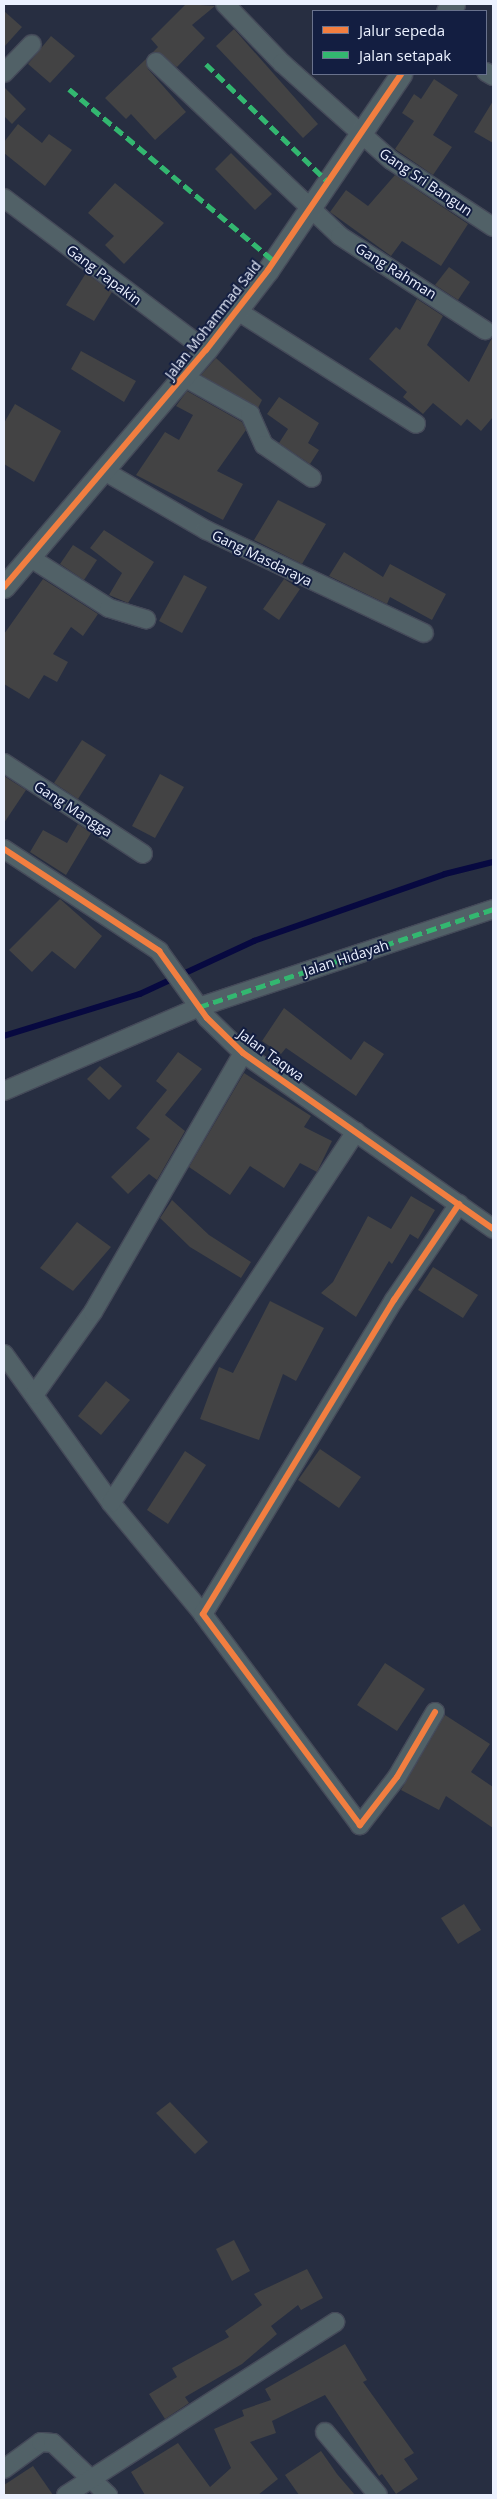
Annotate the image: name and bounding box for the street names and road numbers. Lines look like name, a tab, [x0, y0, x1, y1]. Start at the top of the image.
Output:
street label: Gang Sri Bangun	[376, 145, 476, 219]
street label: Gang Rahman	[352, 239, 440, 303]
street label: Gang Papakin	[63, 241, 145, 309]
street label: Jalan Mohammad Said	[161, 257, 265, 383]
street label: Gang Masdaraya	[209, 526, 315, 590]
street label: Gang Mangga	[31, 778, 115, 840]
street label: Jalan Hidayah	[301, 936, 391, 980]
street label: Jalan Taqwa	[235, 1025, 307, 1085]

